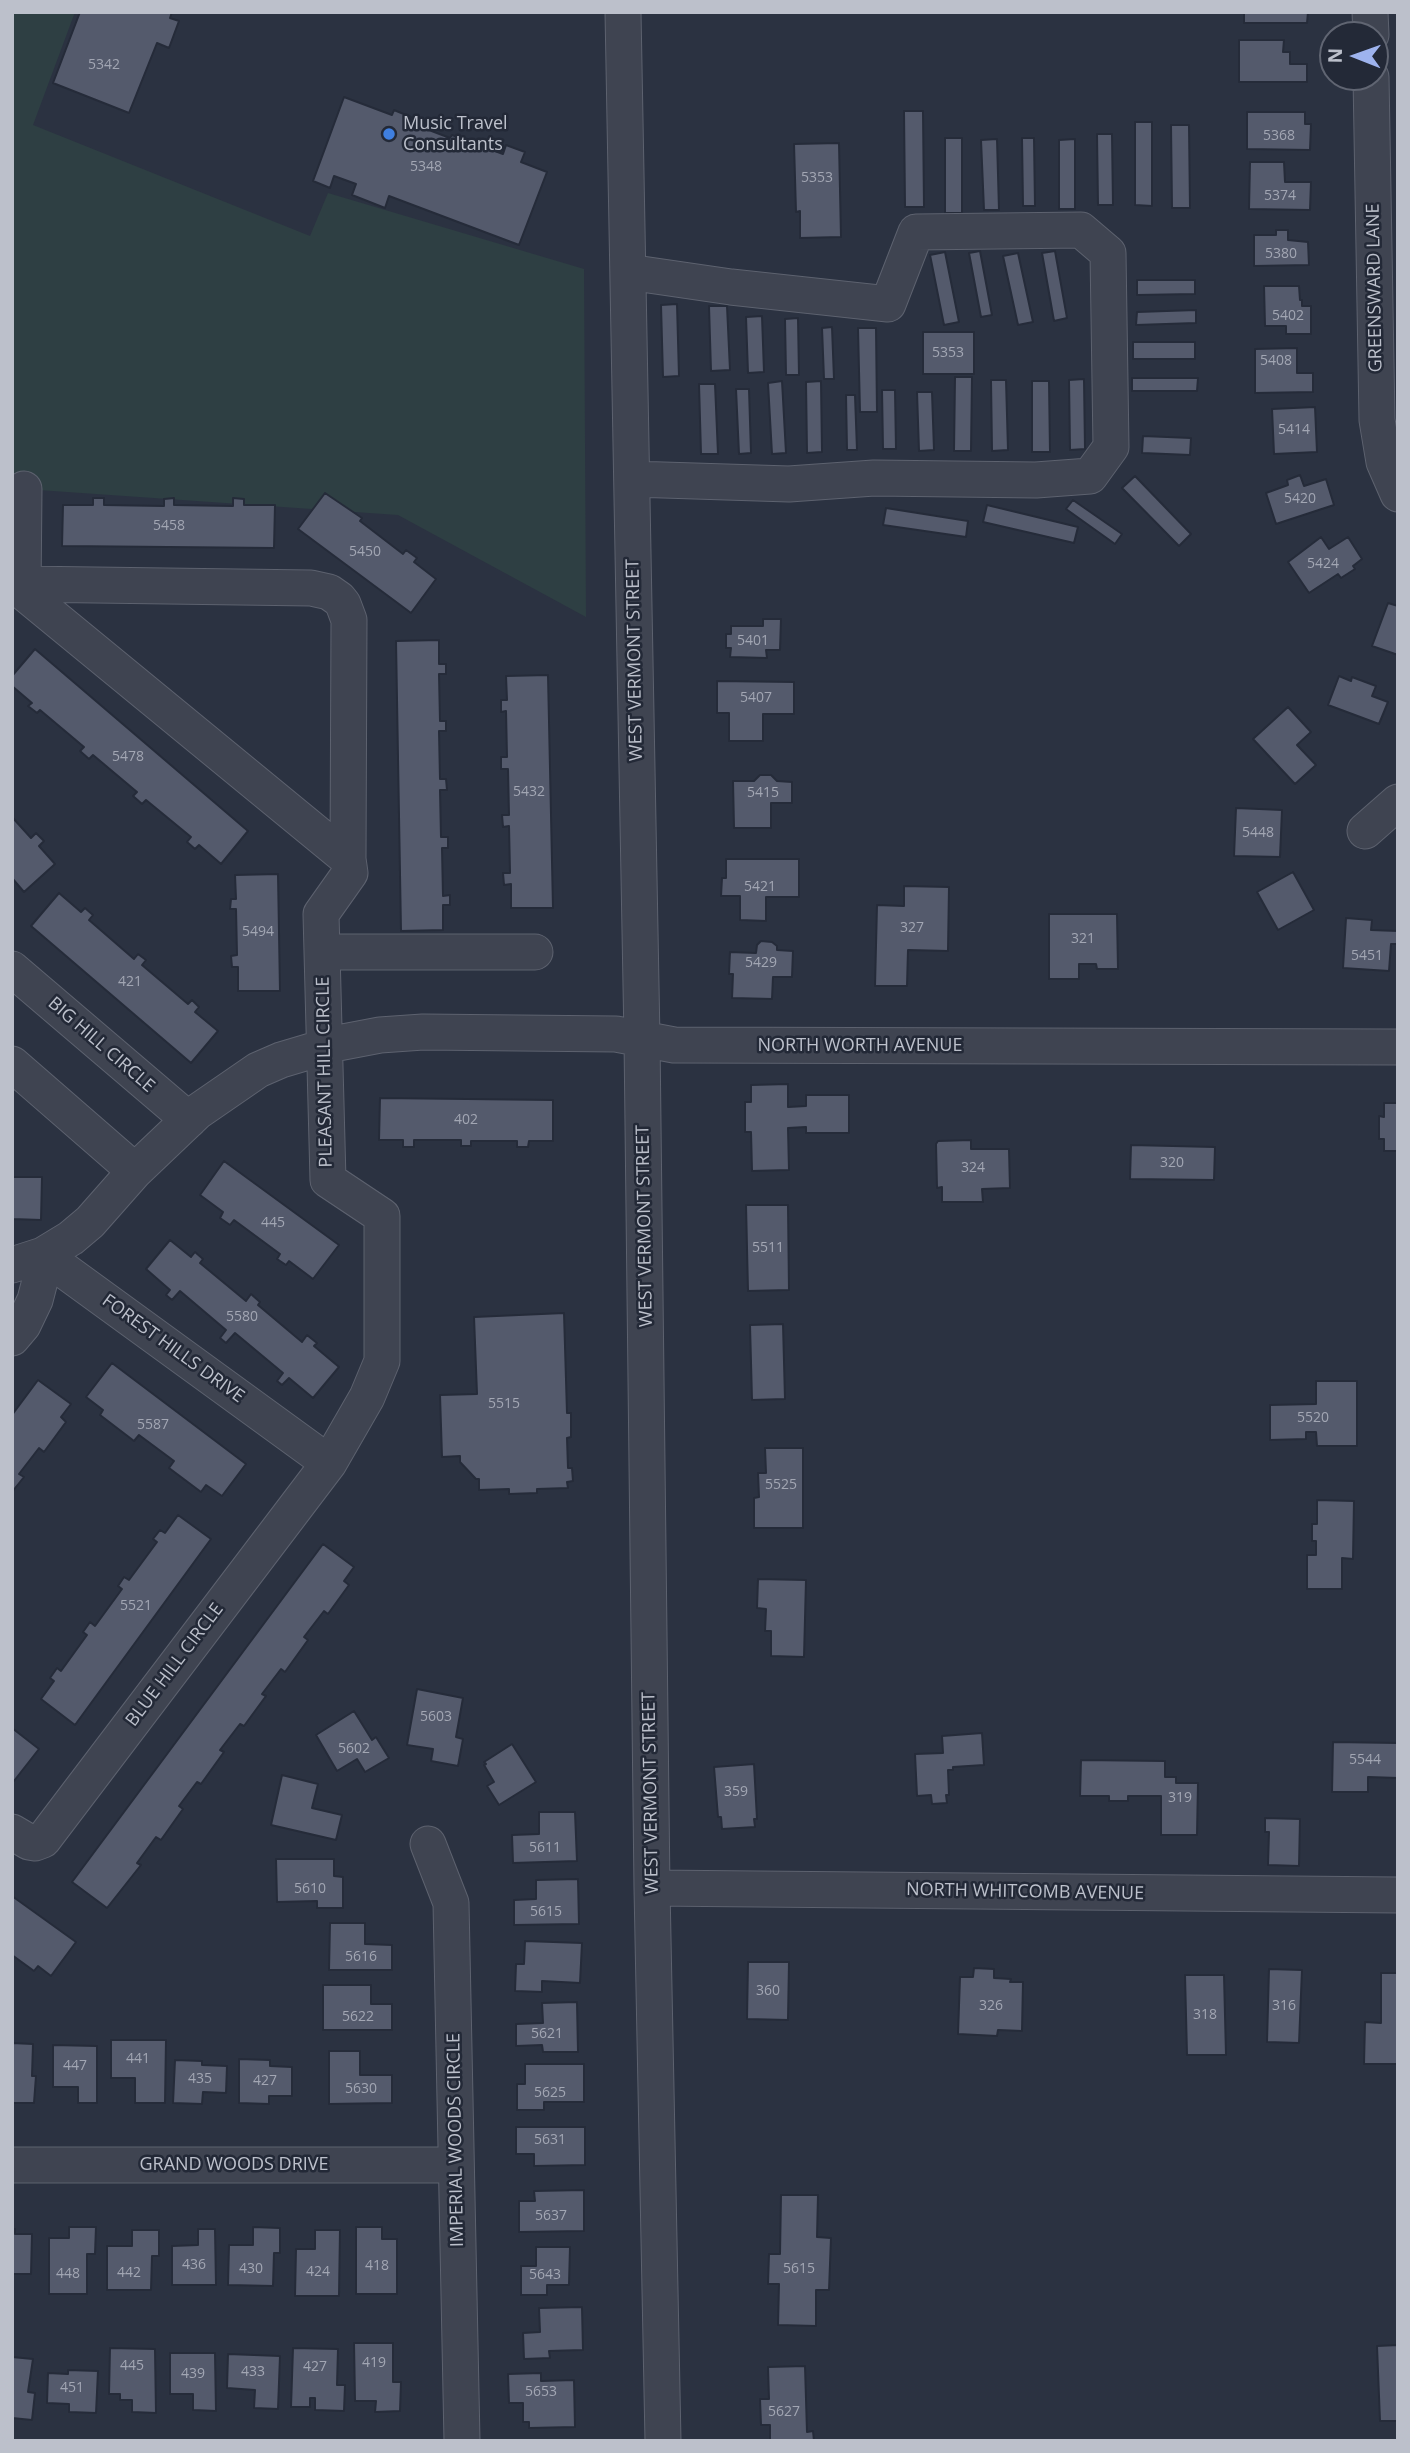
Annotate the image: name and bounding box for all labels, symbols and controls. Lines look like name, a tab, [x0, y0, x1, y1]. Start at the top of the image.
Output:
north arrow	[1319, 21, 1389, 91]
text: N	[1322, 48, 1348, 64]
house number: 5342	[88, 57, 120, 73]
place label: Music Travel Consultants	[403, 113, 508, 156]
marker: Music Travel Consultants	[381, 126, 397, 142]
house number: 5368	[1263, 128, 1295, 144]
house number: 5348	[410, 159, 442, 175]
house number: 5353	[801, 170, 833, 186]
house number: 5374	[1264, 188, 1296, 204]
street label: GREENSWARD LANE	[1363, 203, 1387, 373]
house number: 5380	[1265, 246, 1297, 262]
house number: 5402	[1272, 308, 1304, 324]
house number: 5353	[932, 345, 964, 361]
house number: 5408	[1260, 353, 1292, 369]
house number: 5414	[1278, 422, 1310, 438]
house number: 5420	[1284, 491, 1316, 507]
house number: 5458	[153, 518, 185, 534]
house number: 5450	[349, 544, 381, 560]
house number: 5424	[1307, 556, 1339, 572]
street label: WEST VERMONT STREET	[622, 559, 648, 761]
house number: 5401	[737, 633, 769, 649]
house number: 5407	[740, 690, 772, 706]
house number: 5478	[112, 749, 144, 765]
house number: 5432	[513, 784, 545, 800]
house number: 5415	[747, 785, 779, 801]
house number: 5448	[1242, 825, 1274, 841]
house number: 5421	[744, 879, 776, 895]
house number: 327	[900, 920, 924, 936]
house number: 5494	[242, 924, 274, 940]
house number: 321	[1071, 931, 1095, 947]
house number: 5451	[1351, 948, 1383, 964]
house number: 5429	[745, 955, 777, 971]
house number: 421	[118, 974, 142, 990]
street label: PLEASANT HILL CIRCLE	[313, 976, 337, 1168]
street label: BIG HILL CIRCLE	[43, 993, 159, 1097]
street label: NORTH WORTH AVENUE	[758, 1035, 962, 1057]
house number: 402	[454, 1112, 478, 1128]
street label: WEST VERMONT STREET	[632, 1125, 658, 1327]
house number: 320	[1160, 1155, 1184, 1171]
house number: 324	[961, 1160, 985, 1176]
house number: 445	[261, 1215, 285, 1231]
house number: 5511	[752, 1240, 784, 1256]
street label: FOREST HILLS DRIVE	[98, 1290, 248, 1408]
house number: 5580	[226, 1309, 258, 1325]
house number: 5515	[488, 1396, 520, 1412]
house number: 5520	[1297, 1410, 1329, 1426]
house number: 5587	[137, 1417, 169, 1433]
house number: 5525	[765, 1477, 797, 1493]
house number: 5521	[120, 1598, 152, 1614]
street label: BLUE HILL CIRCLE	[122, 1599, 228, 1731]
street label: WEST VERMONT STREET	[638, 1692, 664, 1894]
house number: 5603	[420, 1709, 452, 1725]
house number: 5602	[338, 1741, 370, 1757]
house number: 5544	[1349, 1752, 1381, 1768]
house number: 359	[724, 1784, 748, 1800]
house number: 319	[1168, 1790, 1192, 1806]
house number: 5611	[529, 1840, 561, 1856]
street label: NORTH WHITCOMB AVENUE	[906, 1879, 1144, 1905]
house number: 5610	[294, 1881, 326, 1897]
house number: 5615	[530, 1904, 562, 1920]
house number: 5616	[345, 1949, 377, 1965]
house number: 360	[756, 1983, 780, 1999]
house number: 326	[979, 1998, 1003, 2014]
house number: 316	[1272, 1998, 1296, 2014]
house number: 318	[1193, 2007, 1217, 2023]
house number: 5622	[342, 2009, 374, 2025]
house number: 5621	[531, 2026, 563, 2042]
street label: IMPERIAL WOODS CIRCLE	[443, 2033, 469, 2247]
house number: 441	[126, 2051, 150, 2067]
house number: 447	[63, 2058, 87, 2074]
house number: 435	[188, 2071, 212, 2087]
house number: 427	[253, 2073, 277, 2089]
house number: 5630	[345, 2081, 377, 2097]
house number: 5625	[534, 2085, 566, 2101]
house number: 5631	[534, 2132, 566, 2148]
street label: GRAND WOODS DRIVE	[139, 2154, 329, 2176]
house number: 5637	[535, 2208, 567, 2224]
house number: 436	[182, 2257, 206, 2273]
house number: 418	[365, 2258, 389, 2274]
house number: 430	[239, 2261, 263, 2277]
house number: 5615	[783, 2261, 815, 2277]
house number: 424	[306, 2264, 330, 2280]
house number: 442	[117, 2265, 141, 2281]
house number: 448	[56, 2266, 80, 2282]
house number: 5643	[529, 2267, 561, 2283]
house number: 419	[362, 2355, 386, 2371]
house number: 445	[120, 2358, 144, 2374]
house number: 427	[303, 2359, 327, 2375]
house number: 433	[241, 2364, 265, 2380]
house number: 439	[181, 2366, 205, 2382]
house number: 451	[60, 2380, 84, 2396]
house number: 5653	[525, 2384, 557, 2400]
house number: 5627	[768, 2404, 800, 2420]

